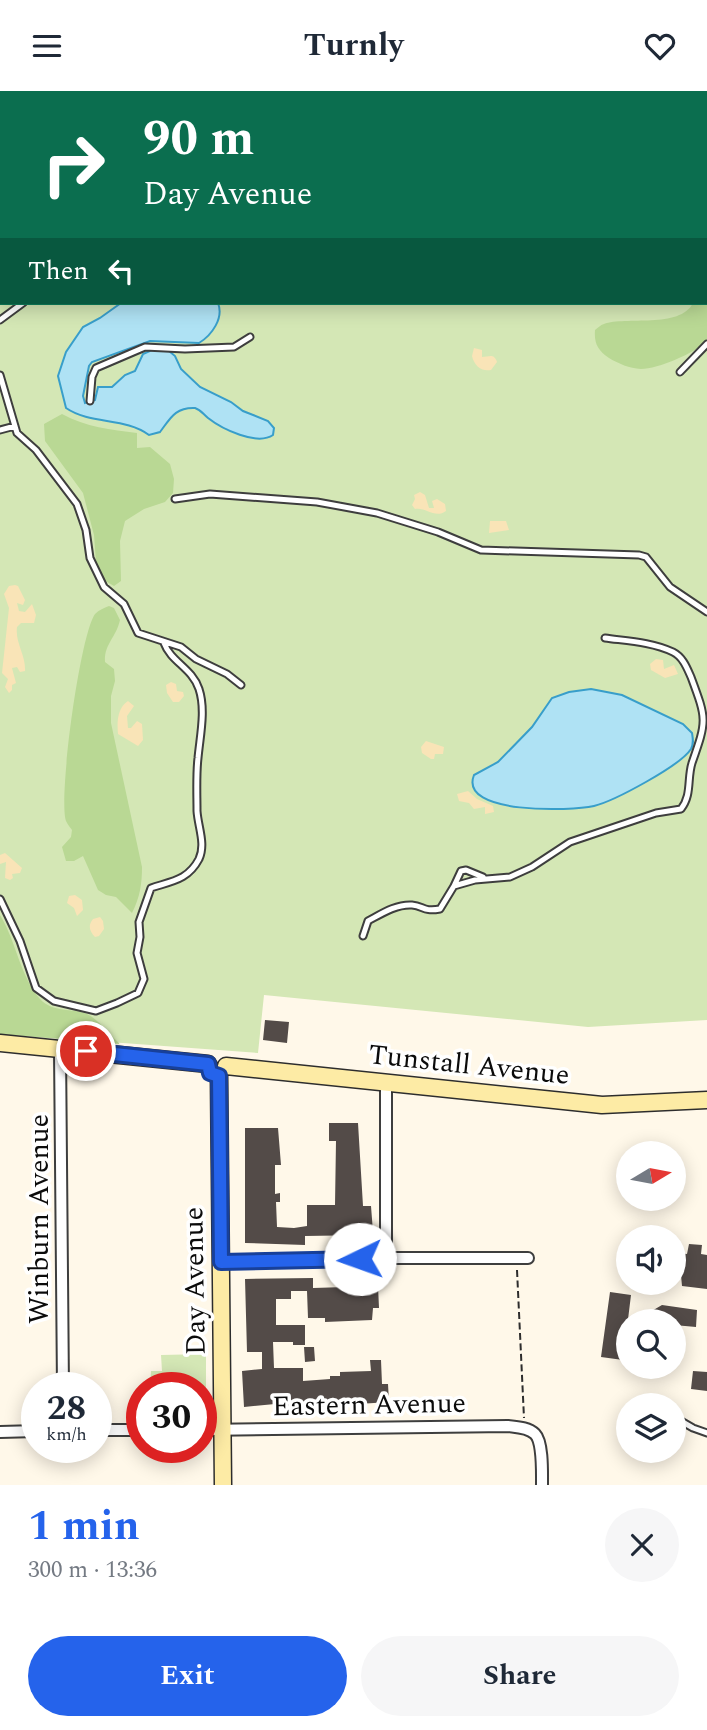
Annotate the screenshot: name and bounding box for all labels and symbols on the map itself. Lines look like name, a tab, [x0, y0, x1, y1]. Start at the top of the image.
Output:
pin	[56, 1021, 116, 1081]
street label: Tunstall Avenue	[366, 1033, 572, 1097]
street label: Winburn Avenue	[18, 1114, 61, 1324]
north arrow	[616, 1141, 686, 1211]
street label: Day Avenue	[172, 1207, 218, 1355]
position arrow	[323, 1222, 397, 1296]
speed limit sign: 30	[126, 1372, 217, 1463]
street label: Eastern Avenue	[272, 1382, 466, 1428]

